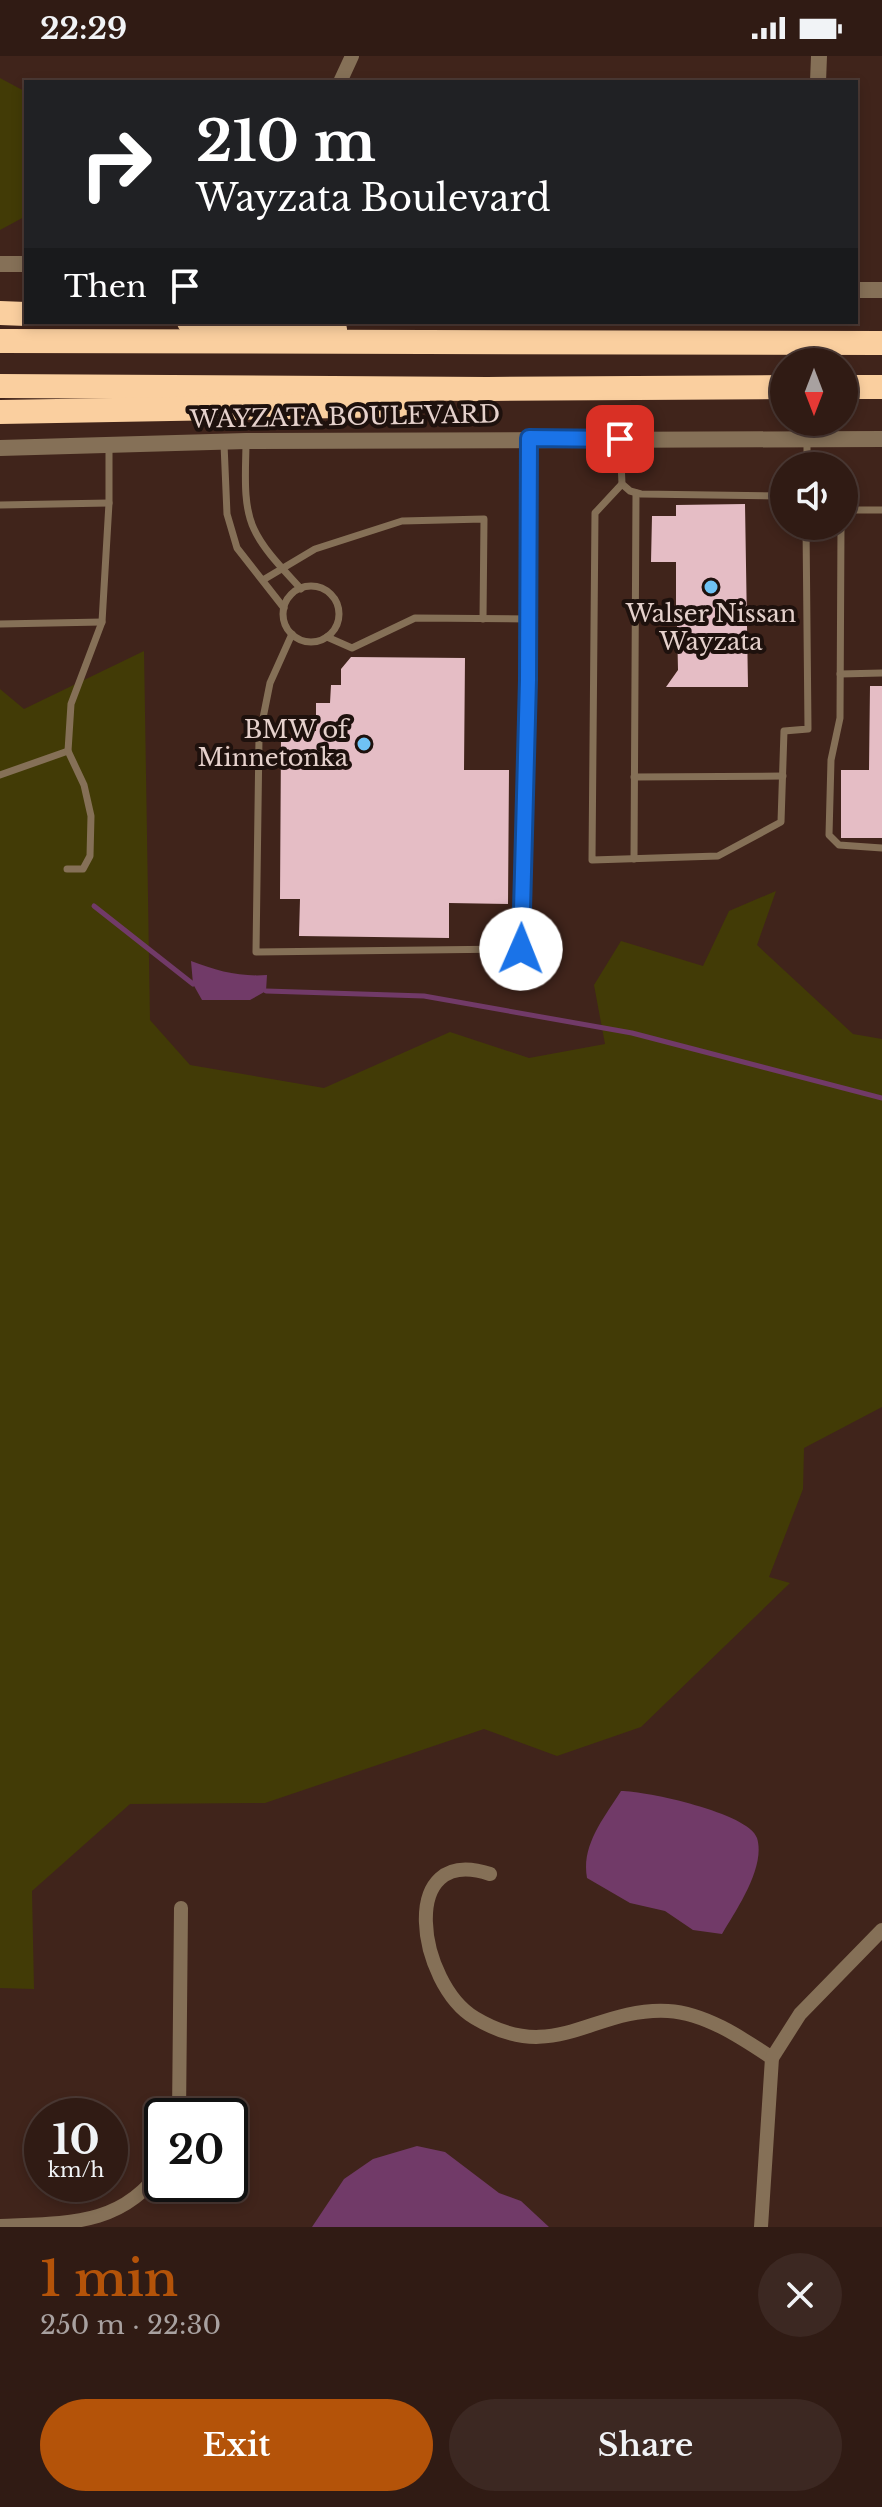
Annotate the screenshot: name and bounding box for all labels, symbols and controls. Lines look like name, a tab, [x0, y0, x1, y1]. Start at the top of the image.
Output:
text: 22:29	[40, 10, 127, 47]
text: 210 m	[196, 107, 376, 176]
icon: right	[64, 112, 168, 216]
text: Wayzata Boulevard	[196, 176, 551, 221]
icon: arrive	[163, 264, 207, 308]
text: Then	[64, 268, 147, 305]
north arrow	[770, 348, 858, 436]
map controls	[770, 348, 858, 540]
street label: WAYZATA BOULEVARD	[189, 399, 500, 434]
pin	[586, 405, 654, 473]
icon: arrive	[598, 417, 642, 461]
button: sound	[770, 452, 858, 540]
marker: Walser Nissan Wayzata	[702, 578, 720, 596]
place label: Walser Nissan Wayzata	[625, 599, 796, 656]
place label: BMW of Minnetonka	[197, 715, 351, 772]
marker: BMW of Minnetonka	[355, 735, 373, 753]
position arrow	[479, 907, 563, 991]
speed limit sign: 20	[144, 2098, 248, 2202]
text: 10	[52, 2115, 100, 2165]
text: km/h	[48, 2158, 104, 2182]
text: 1 min	[40, 2249, 178, 2309]
button: close	[758, 2253, 842, 2337]
text: 250 m · 22:30	[40, 2309, 221, 2341]
button: Exit	[40, 2399, 433, 2491]
button: Share	[449, 2399, 842, 2491]

